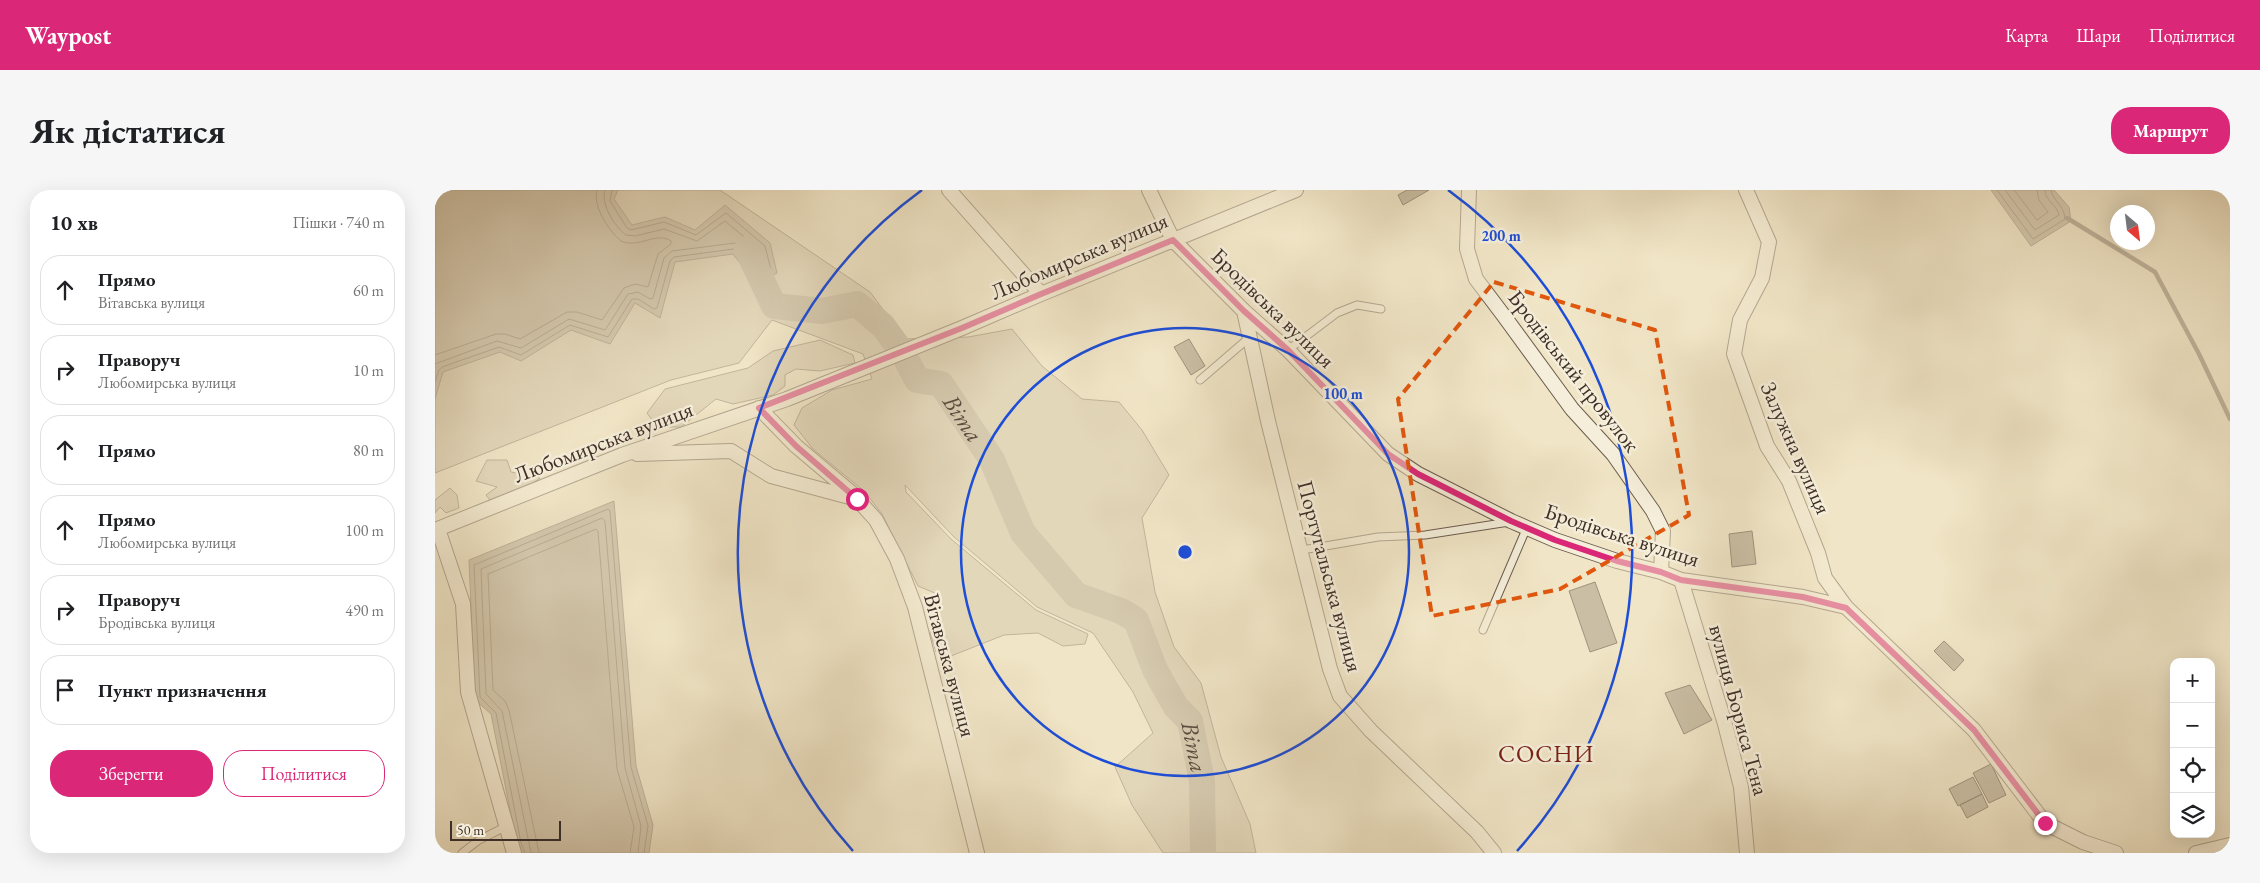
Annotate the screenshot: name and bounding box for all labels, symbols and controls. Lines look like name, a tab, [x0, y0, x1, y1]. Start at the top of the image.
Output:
text: Waypost	[25, 20, 111, 51]
text: Карта	[2005, 24, 2048, 47]
text: Шари	[2076, 24, 2121, 47]
text: Поділитися	[2149, 24, 2235, 47]
button: Маршрут	[2111, 107, 2230, 154]
text: Як дістатися	[30, 108, 225, 153]
street label: Любомирська вулиця	[986, 205, 1172, 306]
north arrow	[2110, 205, 2155, 250]
text: 10 хв	[50, 209, 98, 236]
text: Пішки · 740 m	[292, 212, 385, 233]
text: 200 m	[1481, 226, 1521, 245]
street label: Бродівська вулиця	[1205, 242, 1341, 375]
text: Прямо	[98, 267, 156, 292]
icon: ahead	[51, 276, 79, 304]
text: 60 m	[353, 280, 384, 301]
street label: Бродівський провулок	[1502, 284, 1647, 458]
text: Вітавська вулиця	[98, 292, 205, 313]
text: Праворуч	[98, 347, 180, 372]
icon: right	[51, 356, 79, 384]
text: 10 m	[353, 360, 384, 381]
text: Любомирська вулиця	[98, 372, 236, 393]
street label: Залужна вулиця	[1754, 377, 1838, 519]
text: 100 m	[1323, 384, 1363, 403]
water label: Віта	[936, 387, 991, 448]
street label: Любомирська вулиця	[509, 394, 697, 490]
icon: ahead	[51, 436, 79, 464]
text: Прямо	[98, 438, 156, 463]
text: 80 m	[353, 440, 384, 461]
street label: Португальська вулиця	[1290, 477, 1370, 675]
route start	[846, 488, 869, 511]
street label: Бродівська вулиця	[1541, 496, 1703, 574]
text: Прямо	[98, 507, 156, 532]
icon: ahead	[51, 516, 79, 544]
text: 100 m	[345, 520, 384, 541]
text: Любомирська вулиця	[98, 532, 236, 553]
centre of rings	[1176, 543, 1194, 561]
text: Праворуч	[98, 587, 180, 612]
street label: Вітавська вулиця	[917, 590, 983, 740]
icon: right	[51, 596, 79, 624]
text: 490 m	[345, 600, 384, 621]
text: Бродівська вулиця	[98, 612, 215, 633]
street label: вулиця Бориса Тена	[1702, 621, 1776, 799]
map controls	[2170, 658, 2215, 838]
button: +	[2170, 658, 2215, 703]
icon: arrive	[51, 676, 79, 704]
text: Пункт призначення	[98, 678, 267, 703]
button: −	[2170, 703, 2215, 748]
water label: Віта	[1175, 718, 1215, 775]
district label: СОСНИ	[1498, 738, 1594, 769]
button: locate	[2170, 748, 2215, 793]
button: Зберегти	[50, 750, 213, 797]
button: Поділитися	[223, 750, 385, 797]
button: layers	[2170, 793, 2215, 838]
route end	[2034, 812, 2057, 835]
scale bar	[450, 818, 561, 841]
text: 50 m	[457, 821, 484, 839]

